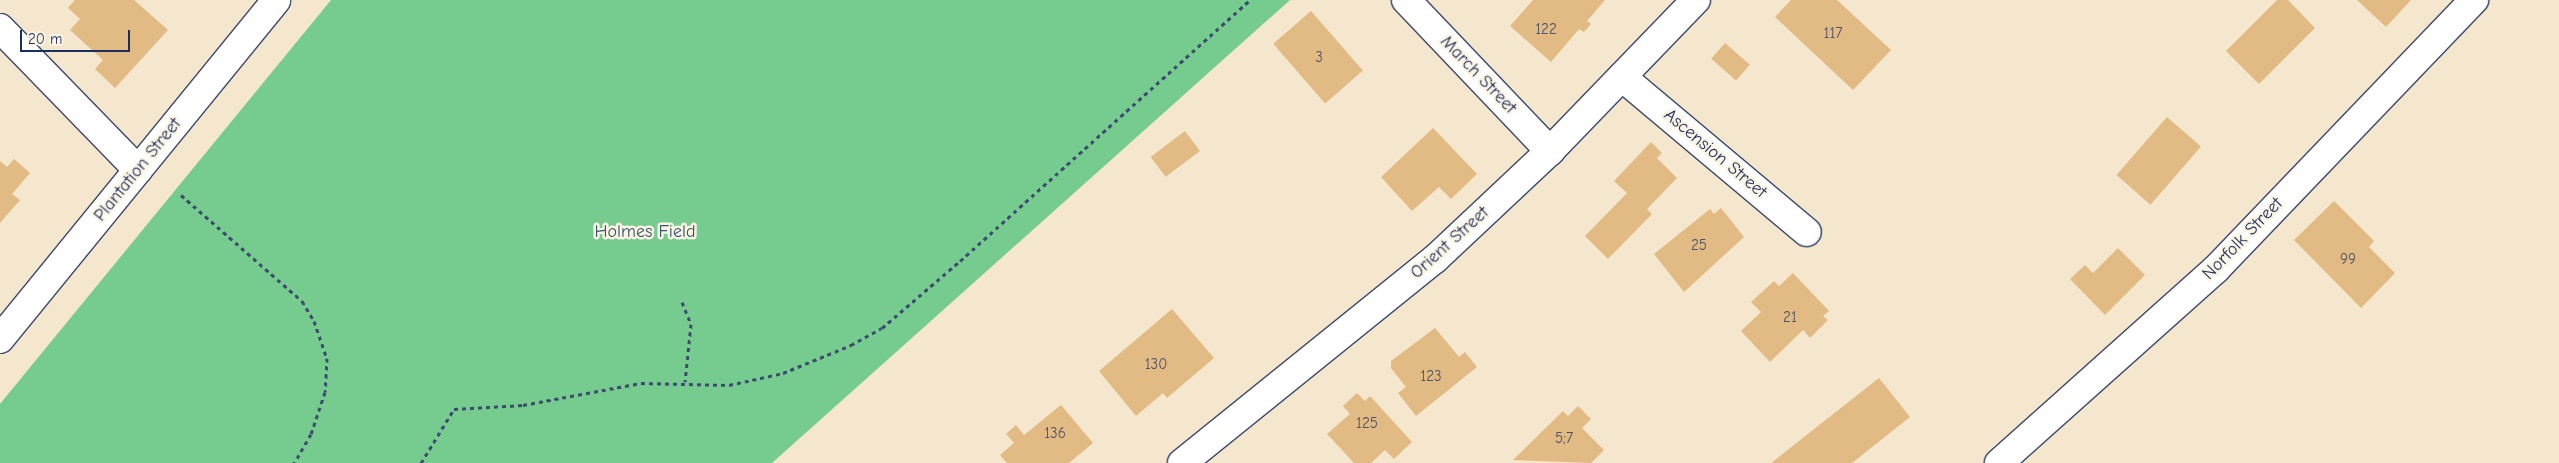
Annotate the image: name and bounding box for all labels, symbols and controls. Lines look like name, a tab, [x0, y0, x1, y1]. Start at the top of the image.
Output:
scale bar	[22, 20, 132, 52]
house number: 122	[1535, 21, 1557, 39]
house number: 117	[1824, 25, 1842, 43]
text: 20 m	[28, 30, 62, 48]
street label: March Street	[1435, 31, 1521, 119]
house number: 3	[1315, 49, 1323, 67]
street label: Ascension Street	[1659, 105, 1771, 203]
street label: Plantation Street	[90, 114, 186, 226]
street label: Norfolk Street	[2198, 193, 2288, 285]
street label: Orient Street	[1406, 202, 1494, 284]
park label: Holmes Field	[595, 221, 695, 243]
house number: 25	[1691, 237, 1707, 255]
house number: 99	[2340, 251, 2356, 269]
house number: 21	[1783, 309, 1797, 327]
house number: 130	[1145, 356, 1167, 374]
house number: 123	[1420, 368, 1442, 386]
house number: 125	[1356, 415, 1378, 433]
house number: 136	[1044, 425, 1066, 443]
house number: 5;7	[1555, 430, 1573, 448]

